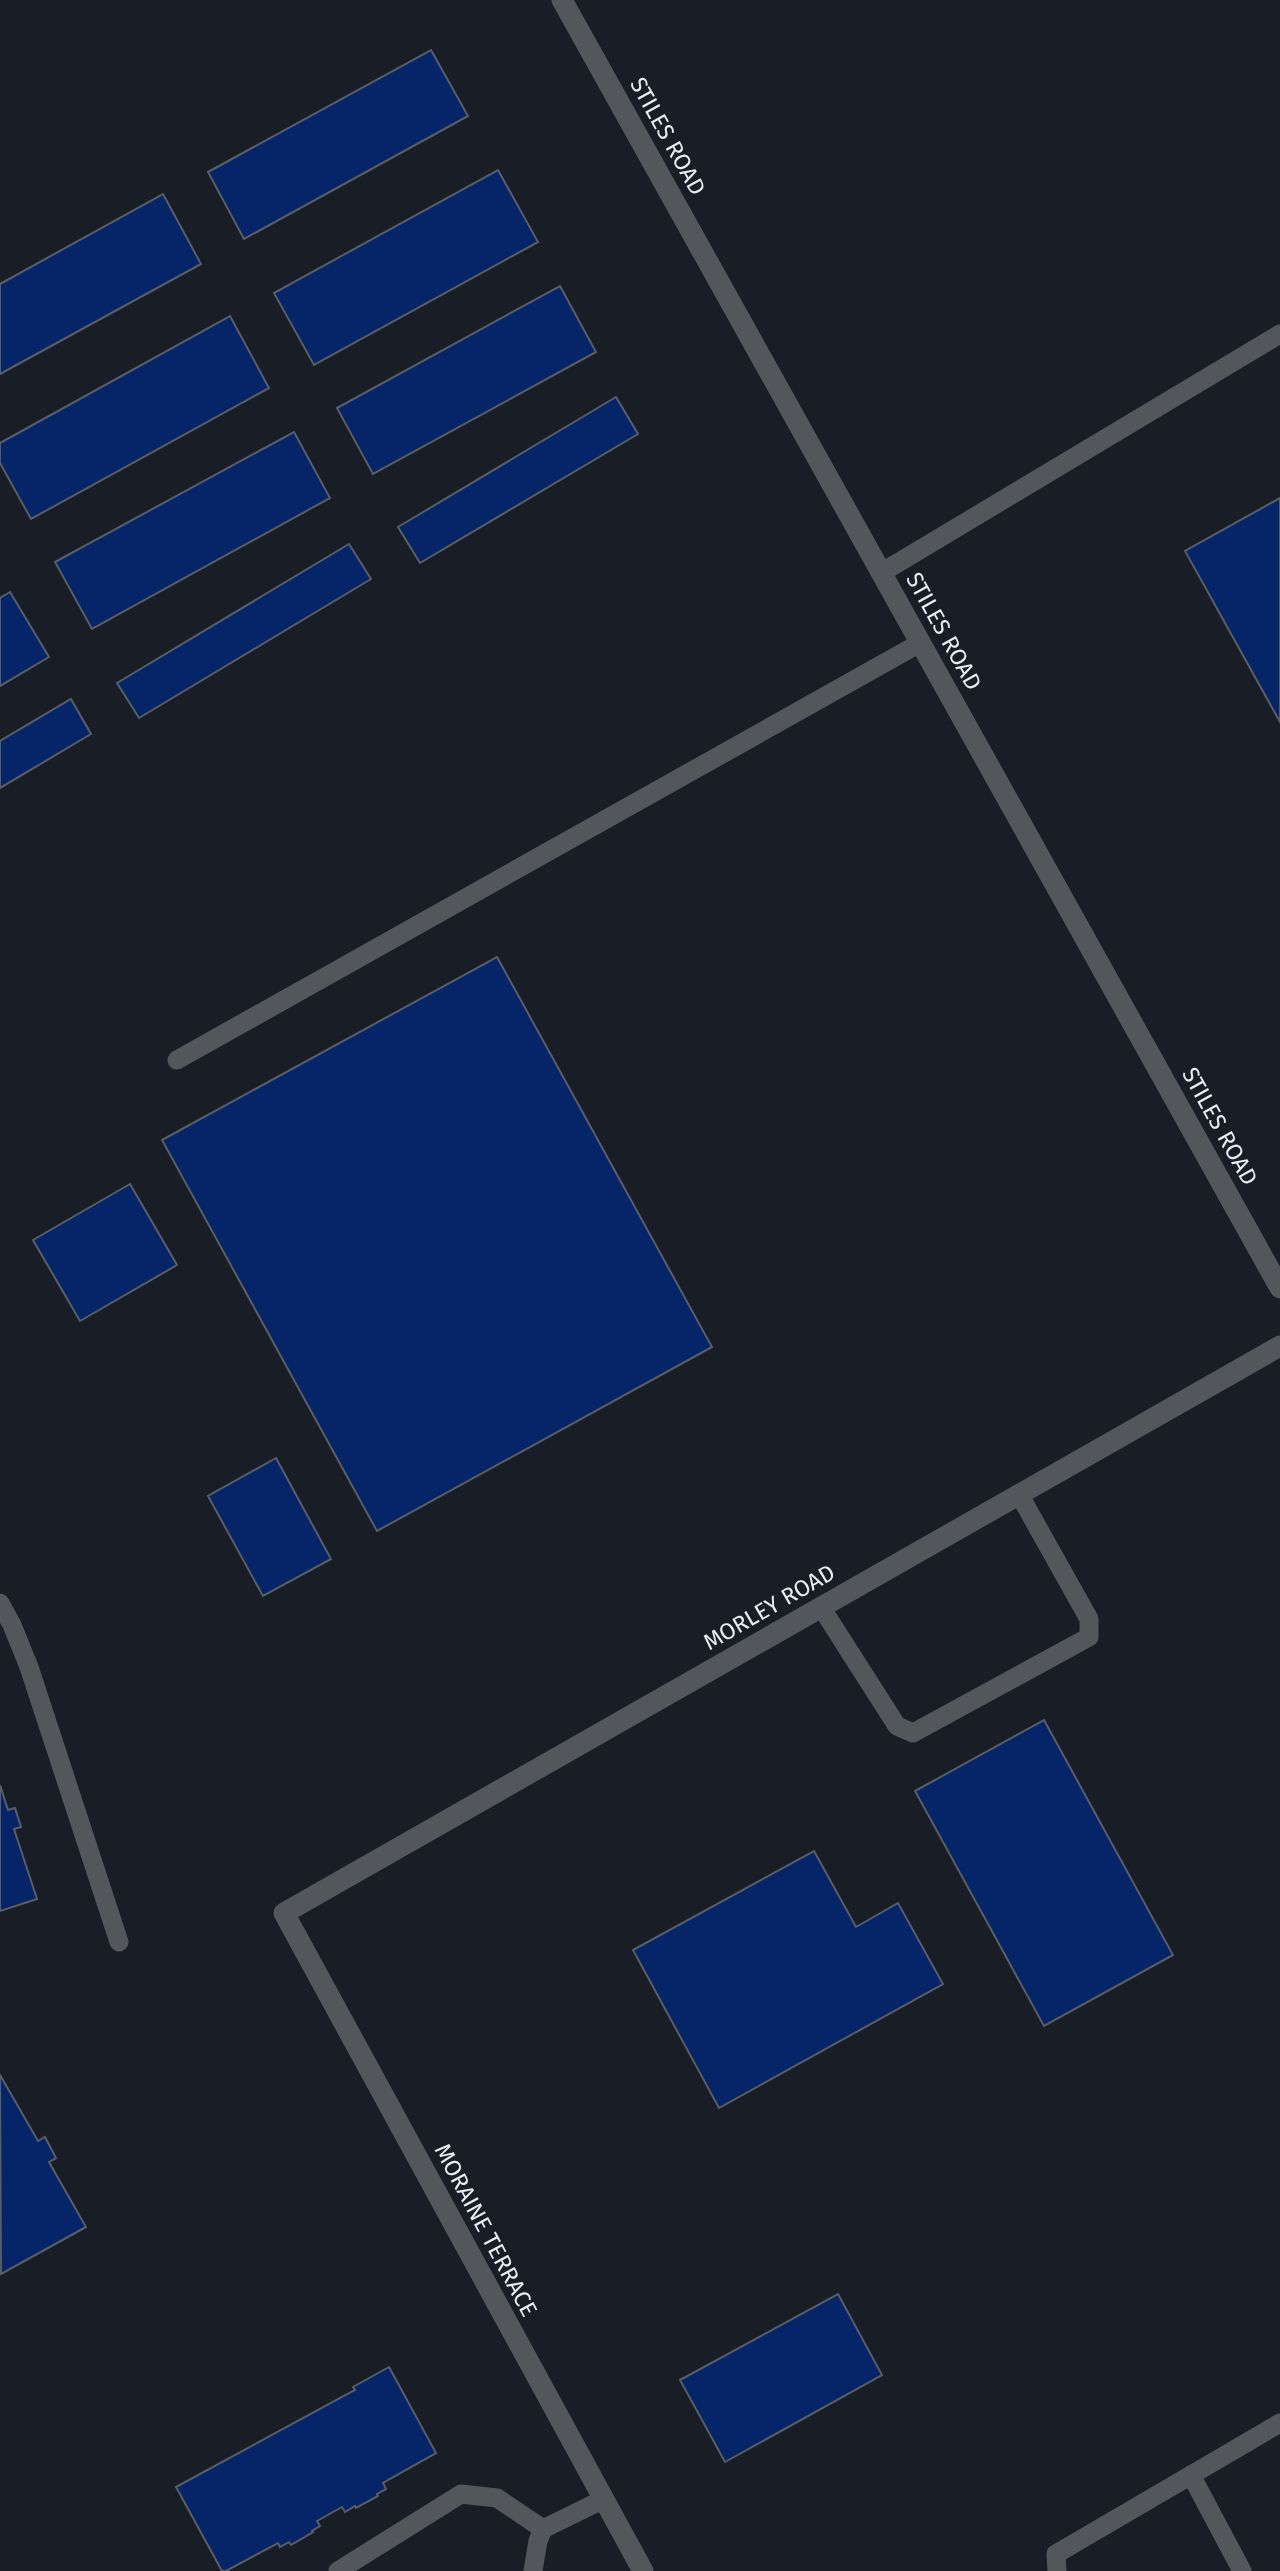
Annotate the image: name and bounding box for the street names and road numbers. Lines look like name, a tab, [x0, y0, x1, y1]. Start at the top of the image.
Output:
street label: STILES ROAD	[624, 72, 712, 200]
street label: STILES ROAD	[900, 567, 988, 695]
street label: STILES ROAD	[1176, 1062, 1264, 1190]
street label: MORLEY ROAD	[698, 1558, 840, 1656]
street label: MORAINE TERRACE	[429, 2139, 543, 2321]

